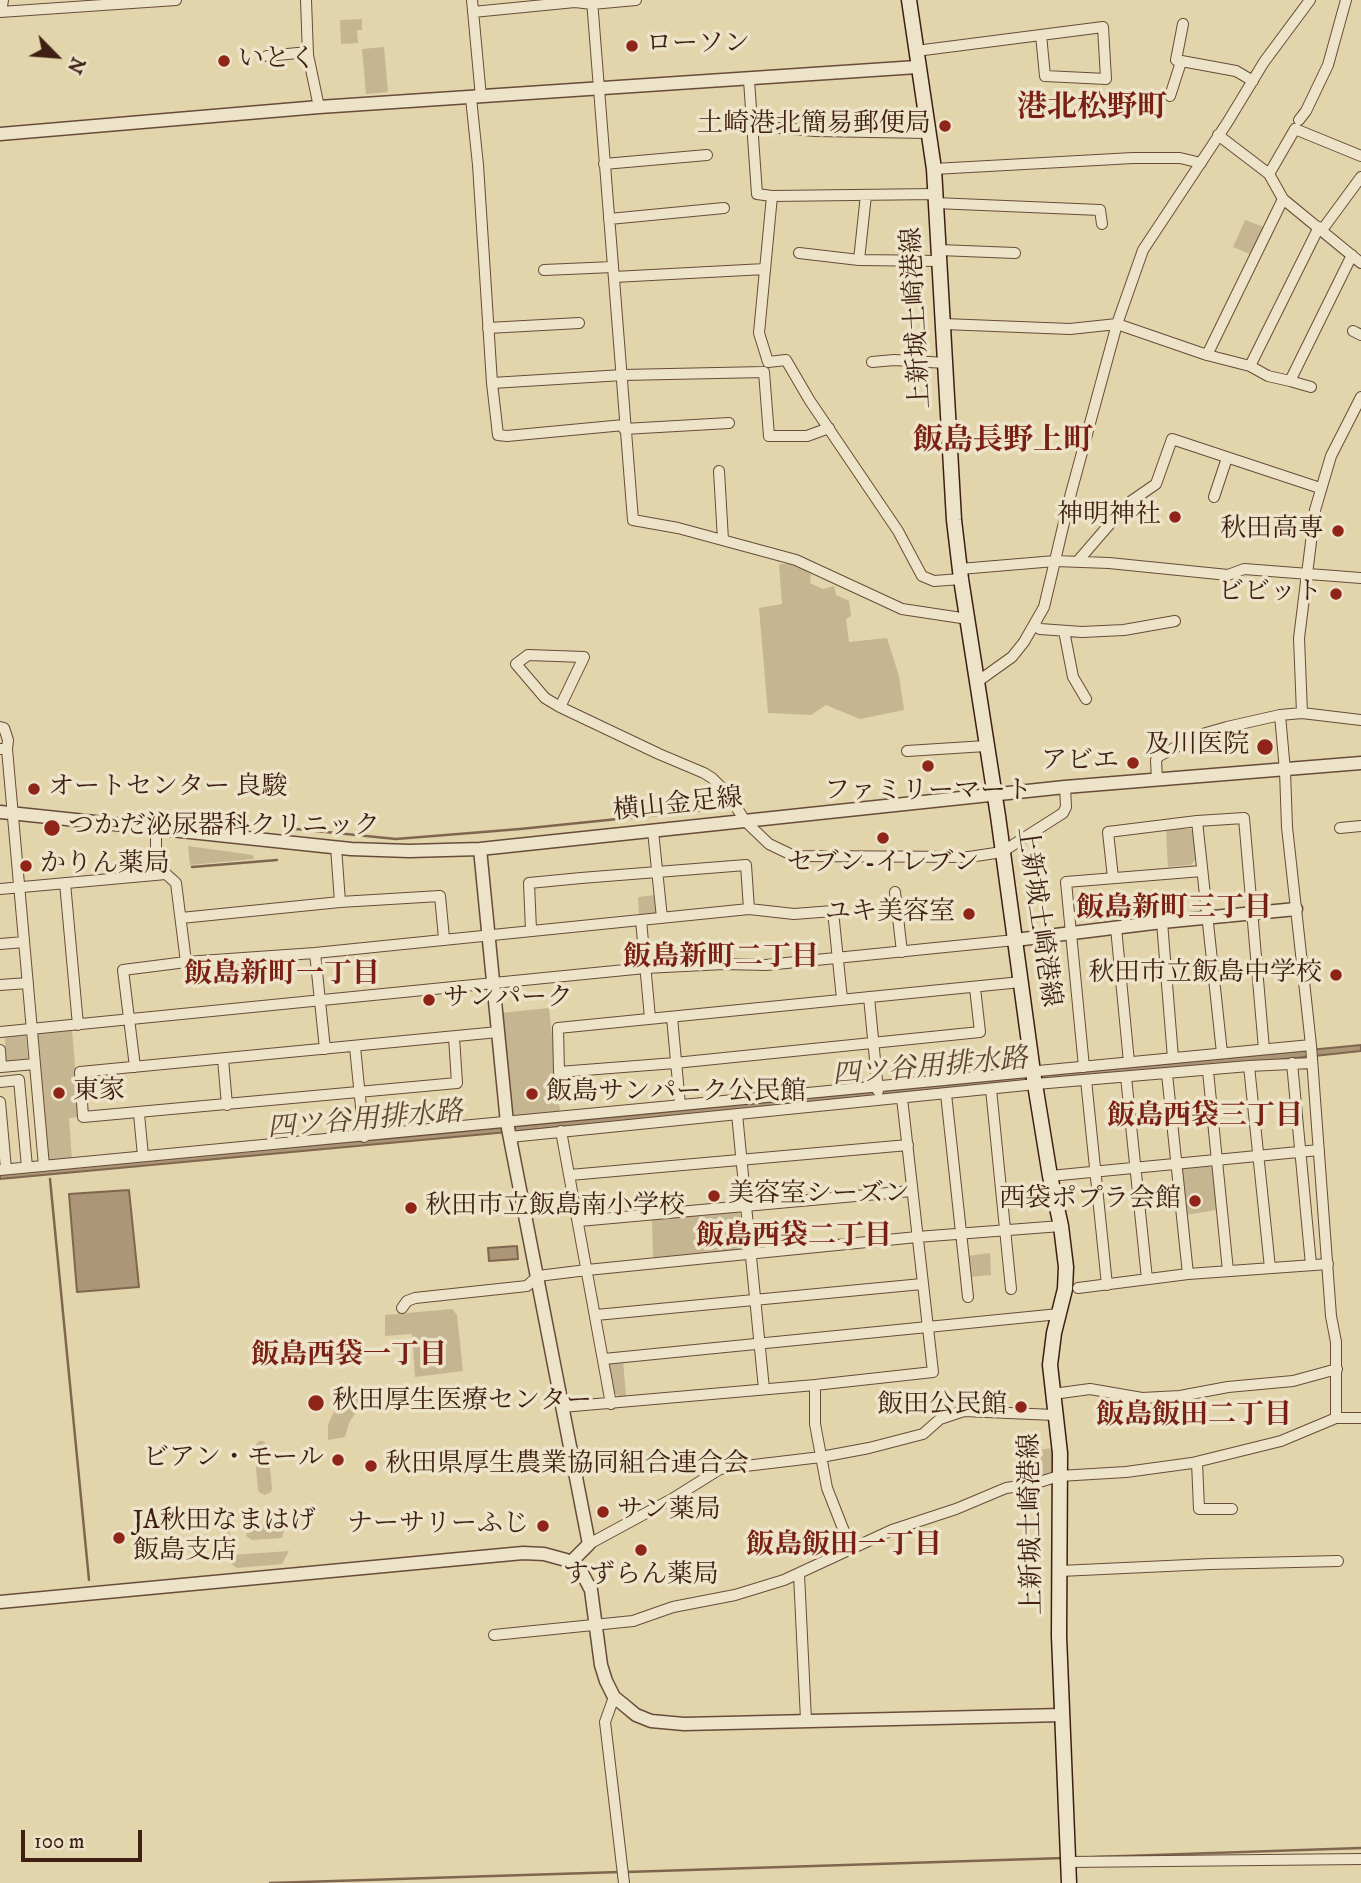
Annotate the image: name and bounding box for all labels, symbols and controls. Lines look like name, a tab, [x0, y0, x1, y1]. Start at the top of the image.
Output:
north arrow	[21, 21, 91, 91]
place label: ローソン	[646, 30, 750, 62]
marker: ローソン	[624, 38, 640, 54]
place label: いとく	[238, 45, 316, 77]
text: N	[62, 53, 89, 77]
marker: いとく	[216, 53, 232, 69]
district label: 港北松野町	[1017, 92, 1167, 128]
place label: 土崎港北簡易郵便局	[697, 110, 931, 142]
marker: 土崎港北簡易郵便局	[937, 118, 953, 134]
street label: 上新城土崎港線	[898, 226, 938, 410]
district label: 飯島長野上町	[913, 425, 1093, 461]
place label: 神明神社	[1057, 501, 1161, 533]
marker: 神明神社	[1167, 509, 1183, 525]
place label: 秋田高専	[1220, 515, 1324, 547]
marker: 秋田高専	[1330, 523, 1346, 539]
place label: ビビット	[1218, 578, 1322, 610]
marker: ビビット	[1328, 586, 1344, 602]
place label: 及川医院	[1145, 731, 1249, 763]
marker: 及川医院	[1255, 737, 1275, 757]
place label: アビエ	[1041, 747, 1119, 779]
marker: アビエ	[1125, 755, 1141, 771]
marker: ファミリーマート	[920, 758, 936, 774]
place label: オートセンター 良駿	[48, 773, 288, 805]
place label: ファミリーマート	[824, 777, 1032, 809]
marker: オートセンター 良駿	[26, 781, 42, 797]
street label: 横山金足線	[612, 784, 744, 828]
place label: つかだ泌尿器科クリニック	[68, 812, 380, 844]
marker: つかだ泌尿器科クリニック	[42, 818, 62, 838]
street label: 上新城土崎港線	[1009, 825, 1065, 1009]
marker: セブン-イレブン	[875, 830, 891, 846]
place label: セブン-イレブン	[787, 849, 979, 881]
place label: かりん薬局	[40, 850, 170, 882]
marker: かりん薬局	[18, 858, 34, 874]
district label: 飯島新町三丁目	[1076, 893, 1272, 927]
place label: ユキ美容室	[825, 898, 955, 930]
marker: ユキ美容室	[961, 906, 977, 922]
district label: 飯島新町二丁目	[623, 942, 819, 976]
district label: 飯島新町一丁目	[184, 959, 380, 993]
place label: 秋田市立飯島中学校	[1088, 959, 1322, 991]
marker: 秋田市立飯島中学校	[1328, 967, 1344, 983]
place label: サンパーク	[443, 984, 573, 1016]
marker: サンパーク	[421, 992, 437, 1008]
water label: 四ツ谷用排水路	[831, 1044, 1029, 1094]
place label: 東家	[73, 1077, 125, 1109]
place label: 飯島サンパーク公民館	[546, 1078, 806, 1110]
marker: 東家	[51, 1085, 67, 1101]
marker: 飯島サンパーク公民館	[524, 1086, 540, 1102]
water label: 四ツ谷用排水路	[266, 1097, 464, 1147]
district label: 飯島西袋三丁目	[1107, 1101, 1303, 1135]
place label: 美容室シーズン	[728, 1180, 910, 1212]
place label: 西袋ポプラ会館	[999, 1185, 1181, 1217]
marker: 美容室シーズン	[706, 1188, 722, 1204]
place label: 秋田市立飯島南小学校	[425, 1192, 685, 1224]
marker: 西袋ポプラ会館	[1187, 1193, 1203, 1209]
marker: 秋田市立飯島南小学校	[403, 1200, 419, 1216]
district label: 飯島西袋二丁目	[696, 1221, 892, 1255]
district label: 飯島西袋一丁目	[251, 1340, 447, 1374]
place label: 秋田厚生医療センター	[332, 1387, 592, 1419]
place label: 飯田公民館	[877, 1391, 1007, 1423]
marker: 秋田厚生医療センター	[306, 1393, 326, 1413]
marker: 飯田公民館	[1013, 1399, 1029, 1415]
district label: 飯島飯田二丁目	[1096, 1400, 1292, 1434]
street label: 上新城土崎港線	[1016, 1433, 1050, 1615]
place label: ビアン・モール	[143, 1444, 324, 1476]
place label: 秋田県厚生農業協同組合連合会	[385, 1450, 749, 1482]
marker: ビアン・モール	[330, 1452, 346, 1468]
marker: 秋田県厚生農業協同組合連合会	[363, 1458, 379, 1474]
place label: サン薬局	[617, 1496, 721, 1528]
marker: サン薬局	[595, 1504, 611, 1520]
place label: JA秋田なまはげ 飯島支店	[133, 1507, 316, 1568]
place label: ナーサリーふじ	[347, 1510, 529, 1542]
marker: ナーサリーふじ	[535, 1518, 551, 1534]
marker: JA秋田なまはげ 飯島支店	[111, 1530, 127, 1546]
district label: 飯島飯田一丁目	[746, 1530, 942, 1564]
marker: すずらん薬局	[633, 1542, 649, 1558]
place label: すずらん薬局	[563, 1561, 719, 1593]
scale bar	[24, 1816, 145, 1860]
text: 100 m	[34, 1829, 85, 1855]

